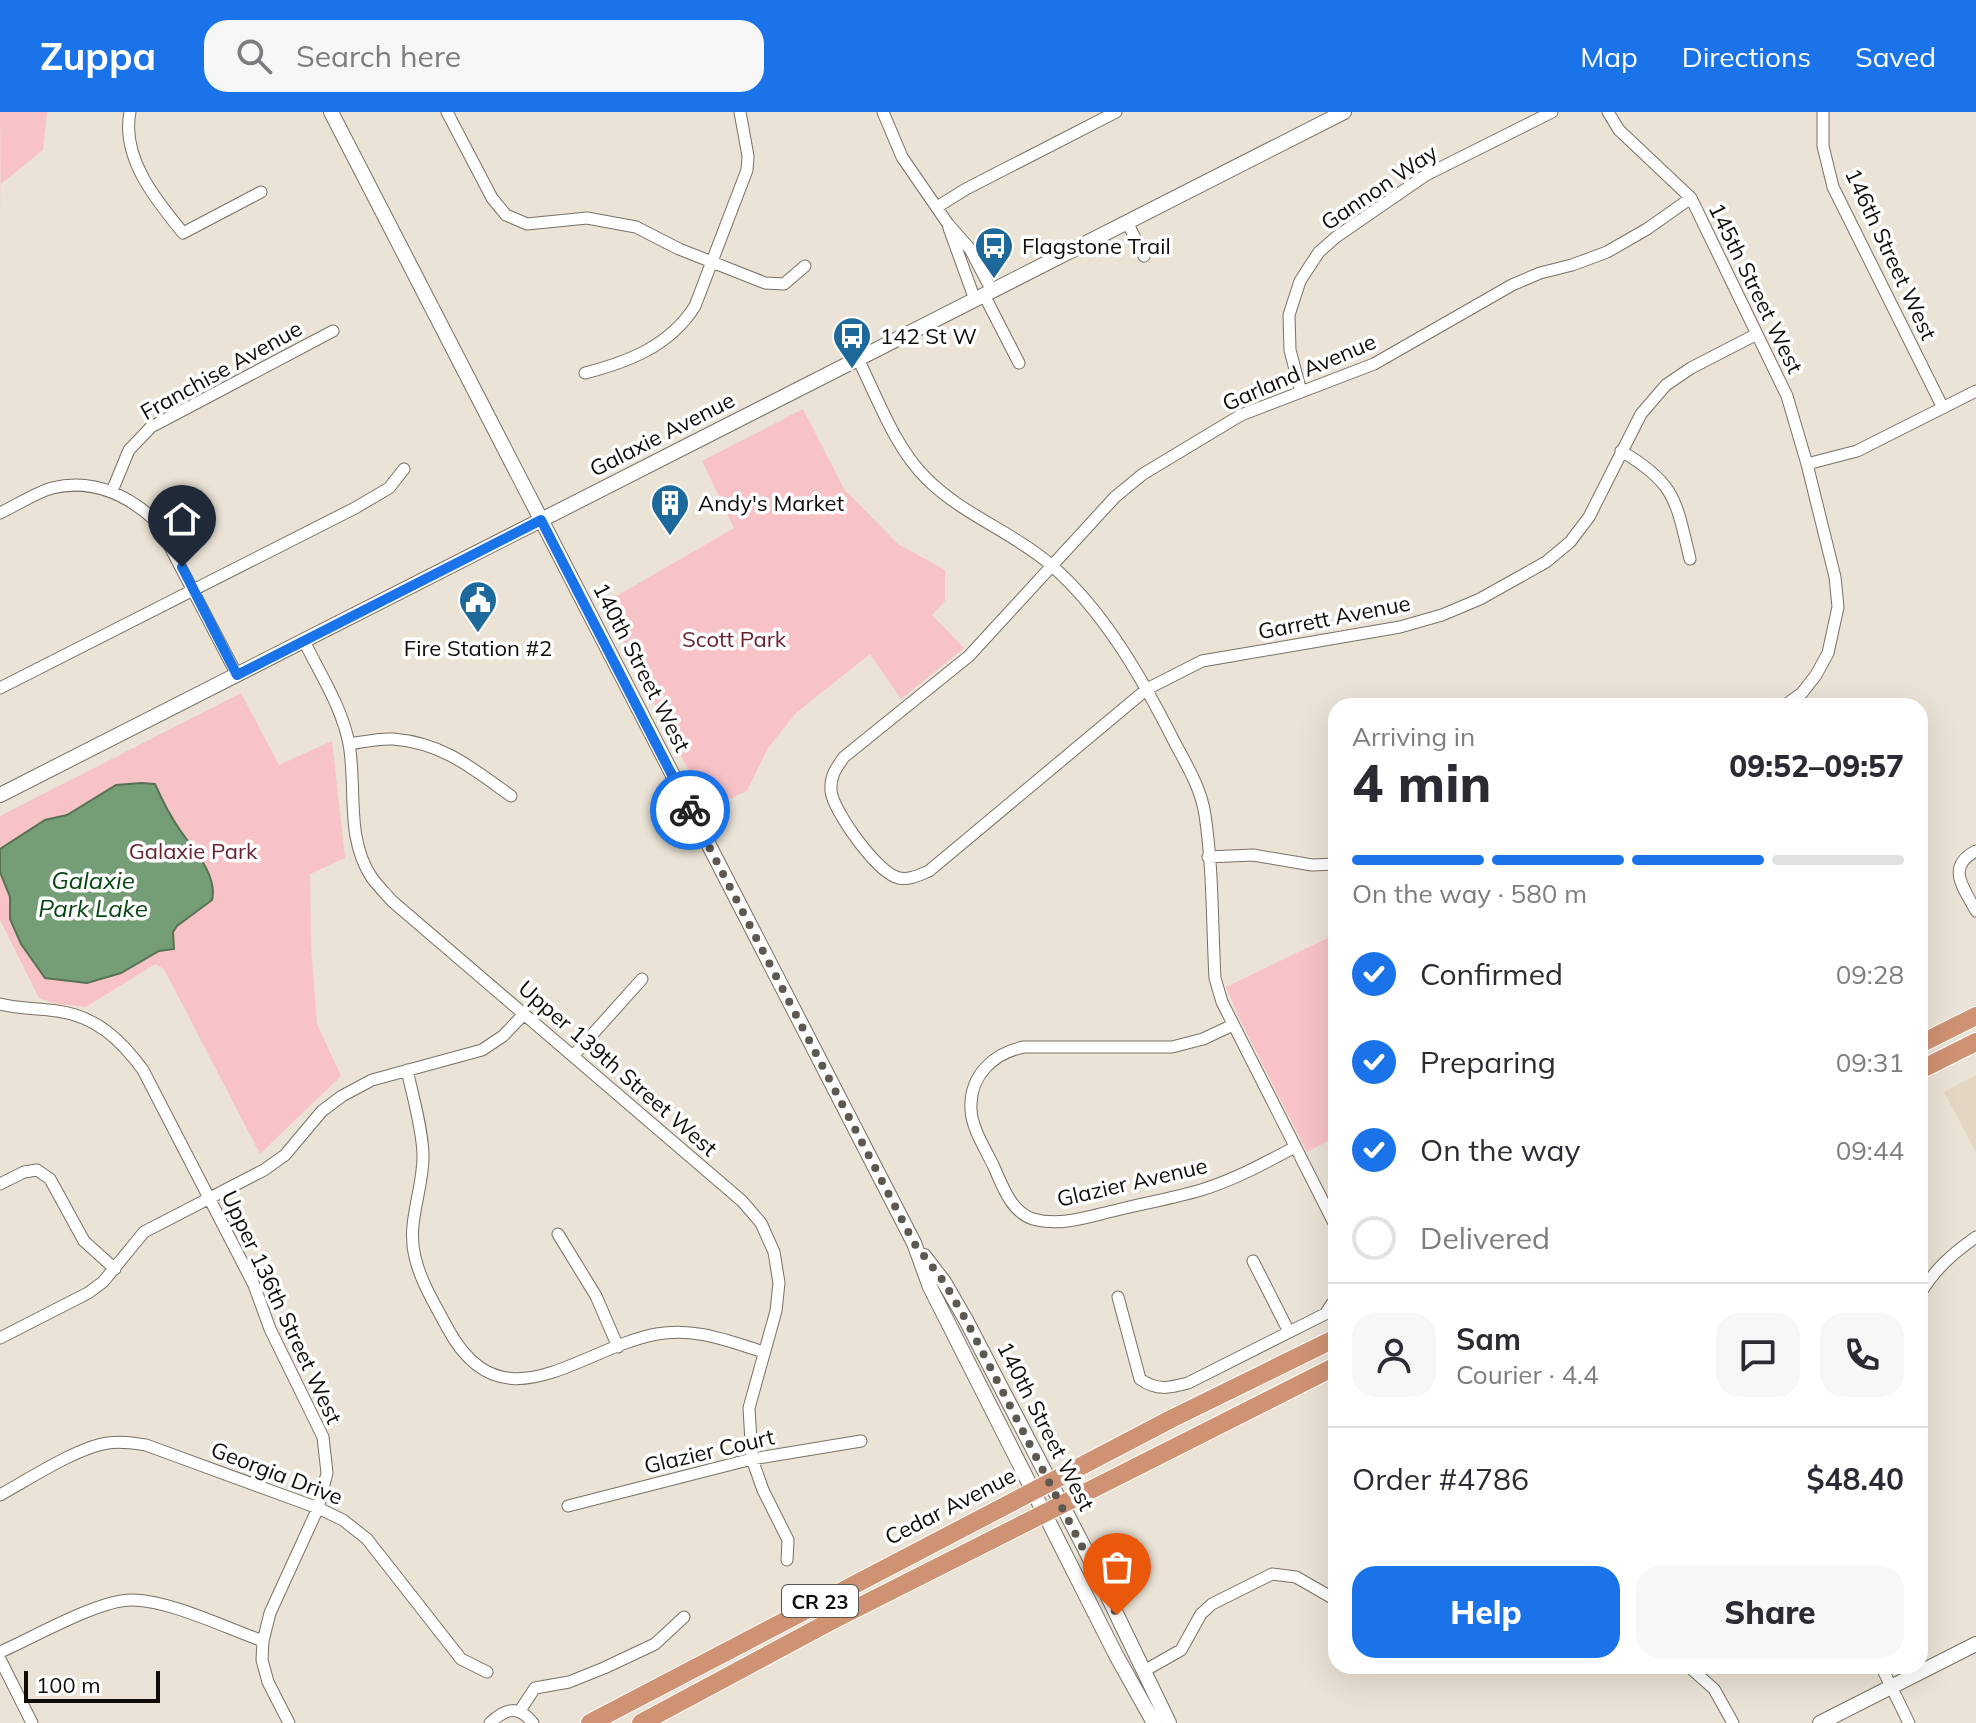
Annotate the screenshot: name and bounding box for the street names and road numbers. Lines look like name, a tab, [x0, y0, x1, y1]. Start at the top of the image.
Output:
street label: Gannon Way	[1316, 138, 1443, 236]
street label: 146th Street West	[1839, 164, 1943, 345]
street label: 145th Street West	[1703, 198, 1810, 378]
street label: Franchise Avenue	[135, 314, 307, 426]
street label: Garland Avenue	[1218, 327, 1380, 417]
street label: Galaxie Avenue	[585, 385, 739, 483]
street label: 140th Street West	[587, 578, 697, 757]
street label: Garrett Avenue	[1255, 589, 1413, 645]
street label: Upper 139th Street West	[513, 974, 723, 1162]
street label: Glazier Avenue	[1054, 1151, 1210, 1213]
street label: Upper 136th Street West	[216, 1186, 349, 1428]
street label: 140th Street West	[991, 1337, 1101, 1516]
street label: Glazier Court	[641, 1422, 777, 1480]
street label: Georgia Drive	[207, 1435, 347, 1511]
street label: Cedar Avenue	[880, 1461, 1020, 1551]
road number: CR 23	[782, 1585, 858, 1617]

